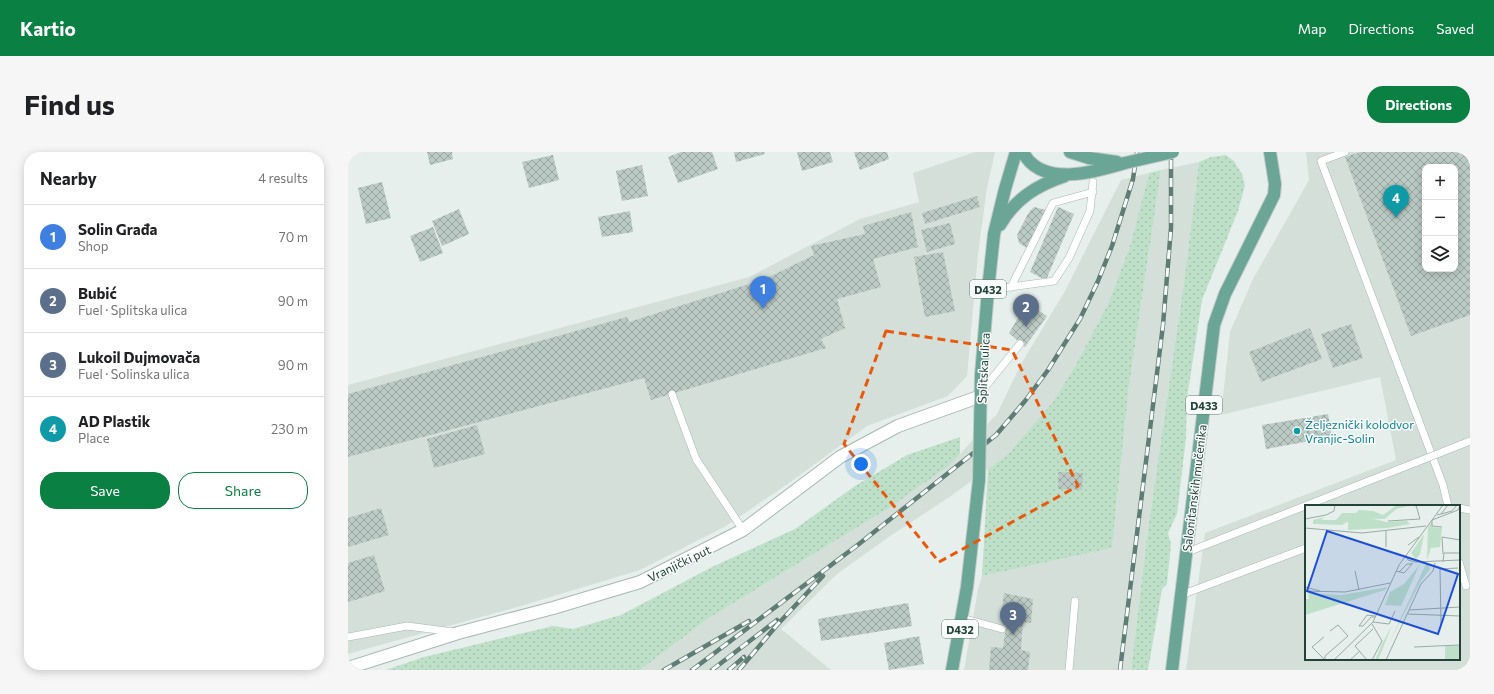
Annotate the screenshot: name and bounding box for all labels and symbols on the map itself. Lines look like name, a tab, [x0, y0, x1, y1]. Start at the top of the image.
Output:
pin: 4	[1383, 185, 1409, 218]
pin: 1	[750, 276, 776, 309]
road number: D432	[970, 280, 1006, 298]
pin: 2	[1013, 294, 1039, 327]
street label: Splitska ulica	[974, 332, 992, 404]
road number: D433	[1186, 396, 1222, 414]
place label: Željeznički kolodvor Vranjic-Solin	[1305, 417, 1414, 445]
street label: Salonitanskih mučenika	[1179, 424, 1209, 552]
marker: Željeznički kolodvor Vranjic-Solin	[1292, 426, 1302, 436]
your location	[851, 454, 871, 474]
inset map	[1305, 505, 1460, 660]
street label: Vranjički put	[645, 542, 713, 584]
pin: 3	[1000, 602, 1026, 635]
road number: D432	[942, 620, 978, 638]

